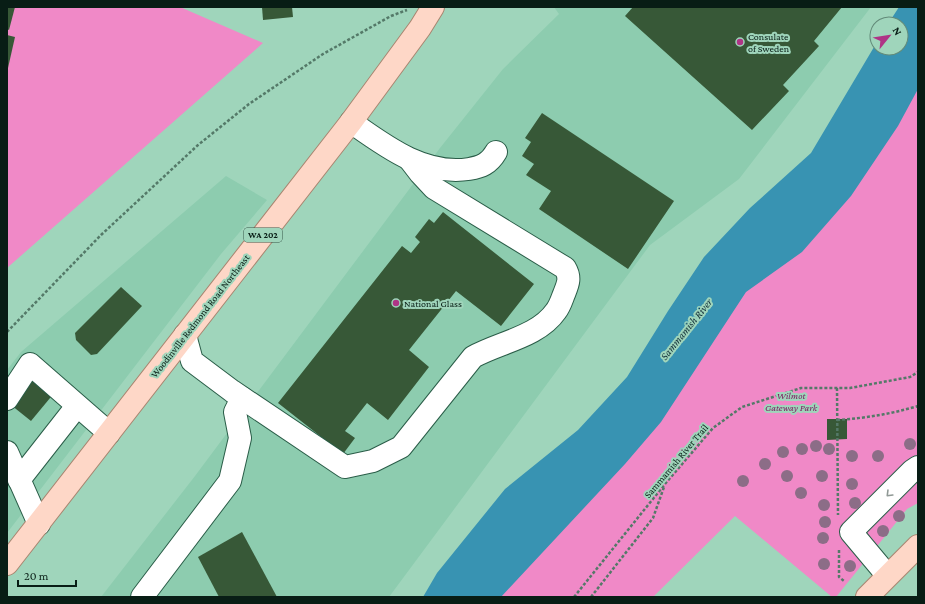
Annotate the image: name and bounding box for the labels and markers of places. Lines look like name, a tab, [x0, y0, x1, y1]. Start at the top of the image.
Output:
place label: Consulate of Sweden	[748, 31, 790, 54]
marker: Consulate of Sweden	[735, 37, 745, 47]
marker: National Glass	[391, 298, 401, 308]
place label: National Glass	[404, 298, 462, 309]

